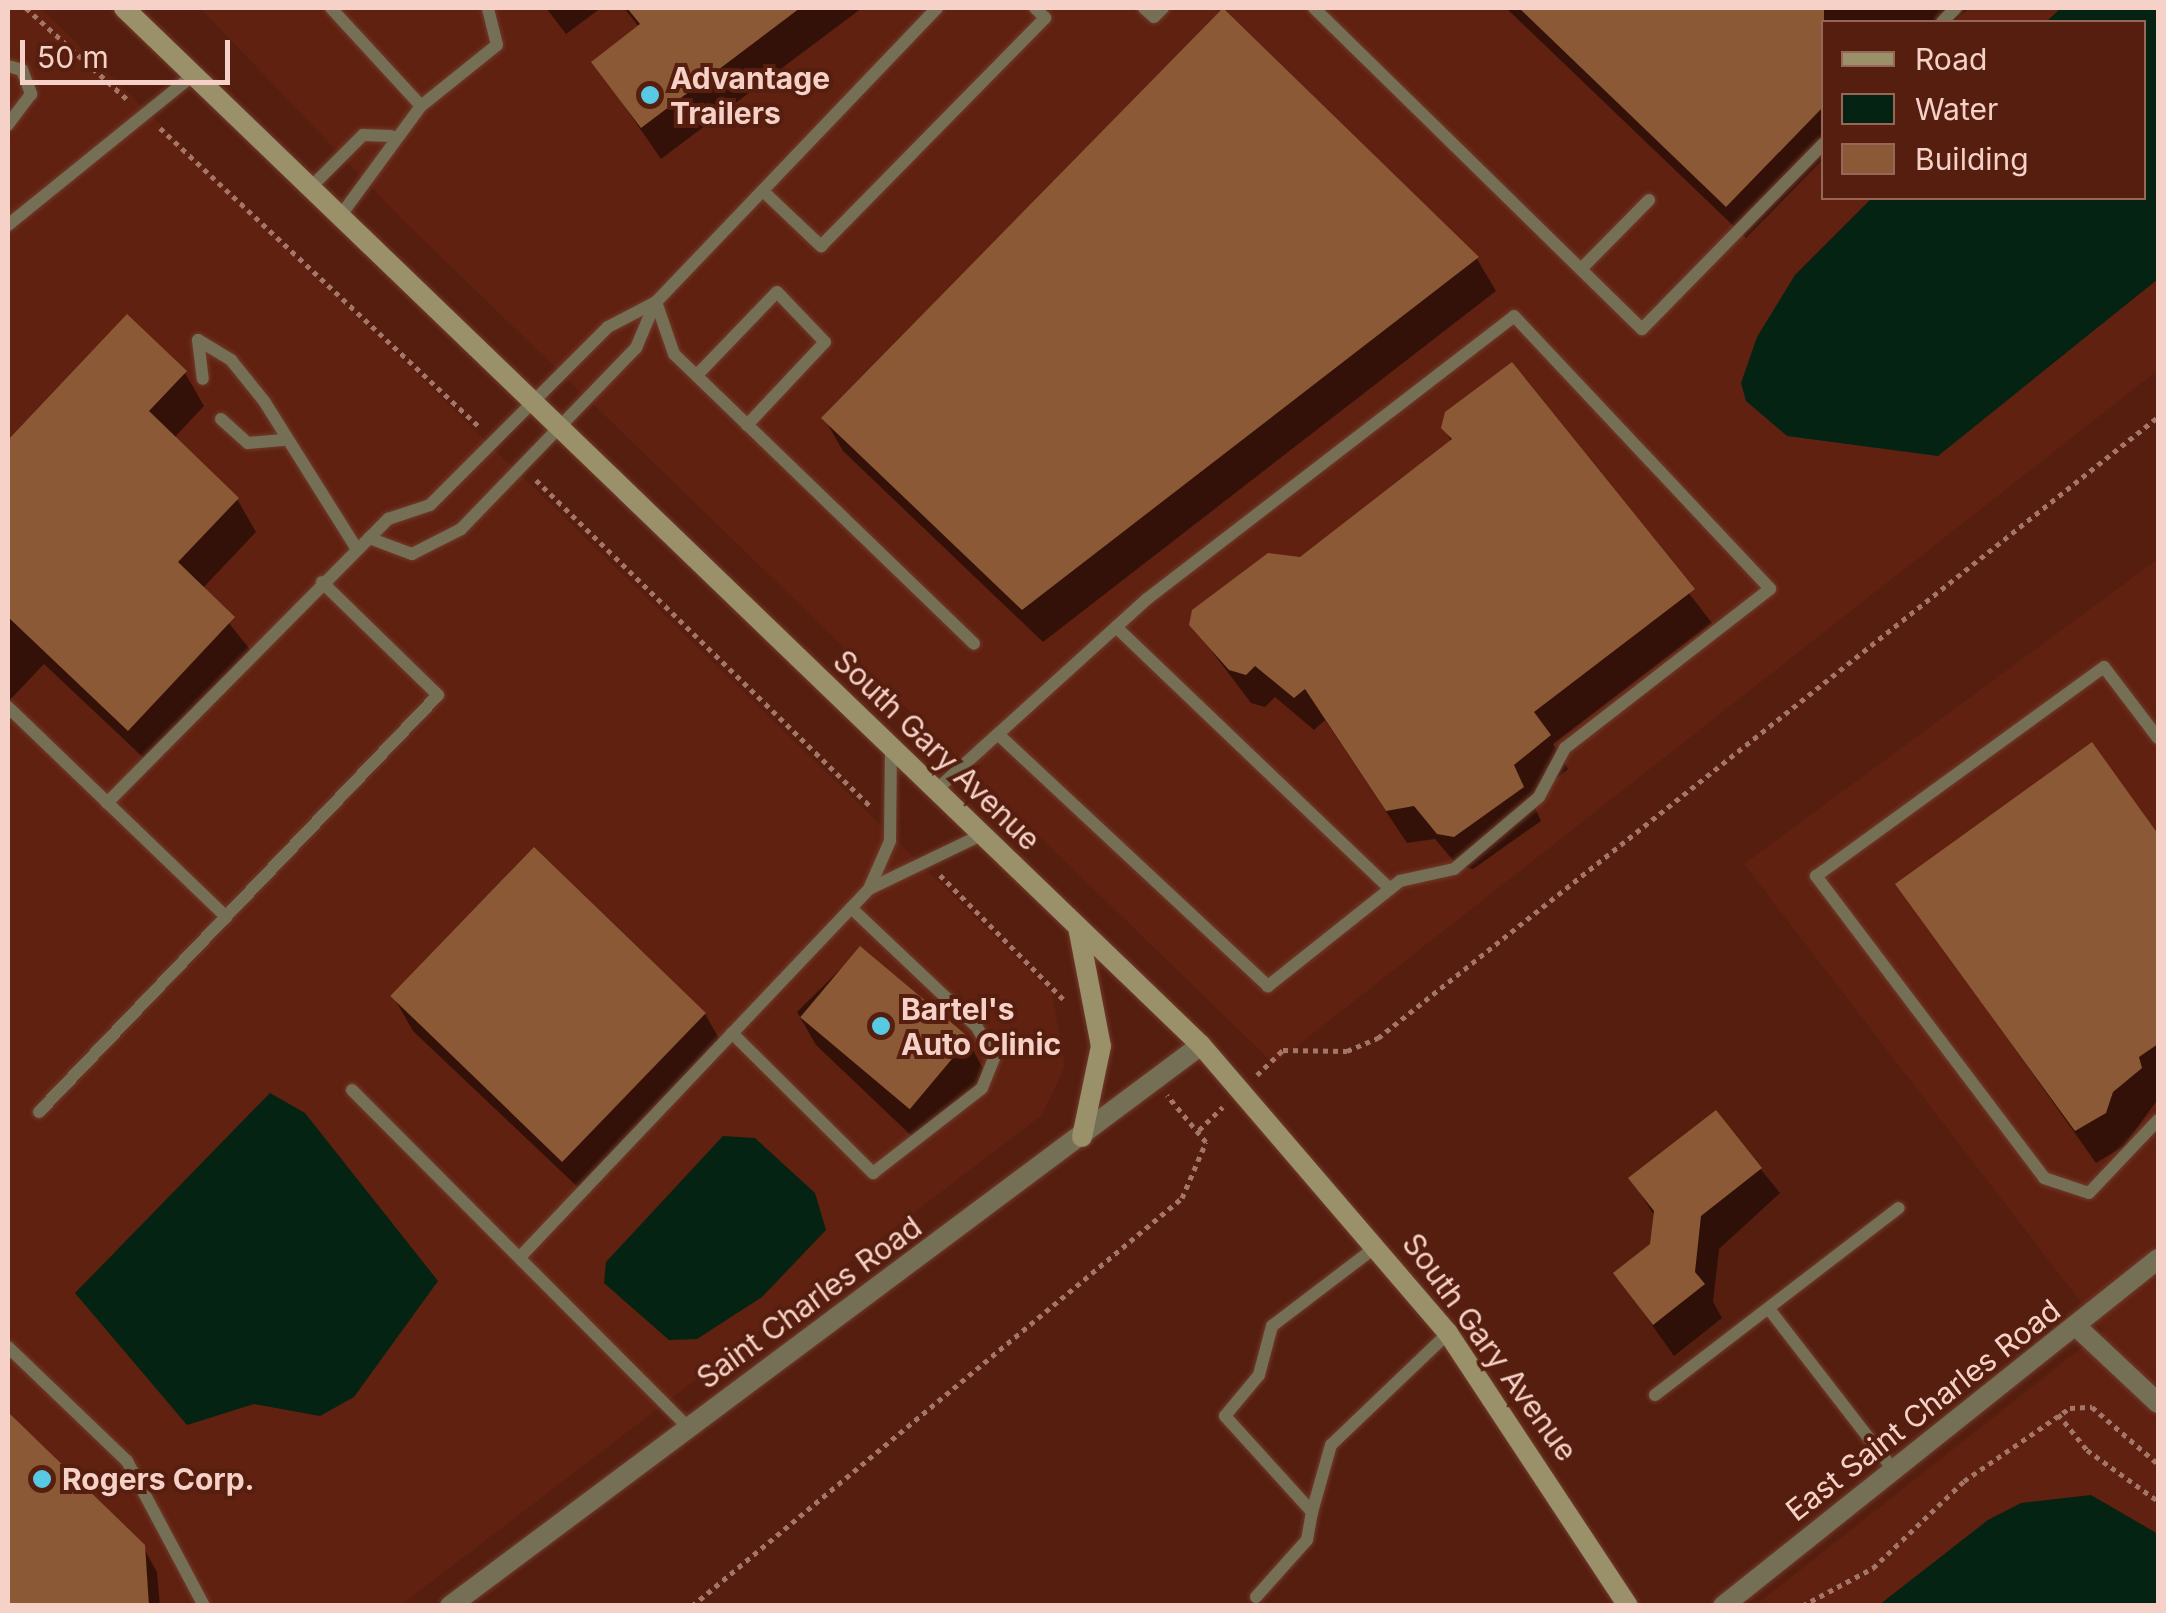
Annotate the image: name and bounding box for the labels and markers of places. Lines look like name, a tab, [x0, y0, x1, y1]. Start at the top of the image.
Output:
place label: Advantage Trailers	[670, 60, 830, 130]
marker: Advantage Trailers	[639, 84, 661, 106]
place label: Bartel's Auto Clinic	[901, 991, 1061, 1062]
marker: Bartel's Auto Clinic	[870, 1015, 892, 1037]
place label: Rogers Corp.	[62, 1461, 255, 1497]
marker: Rogers Corp.	[31, 1468, 53, 1490]

